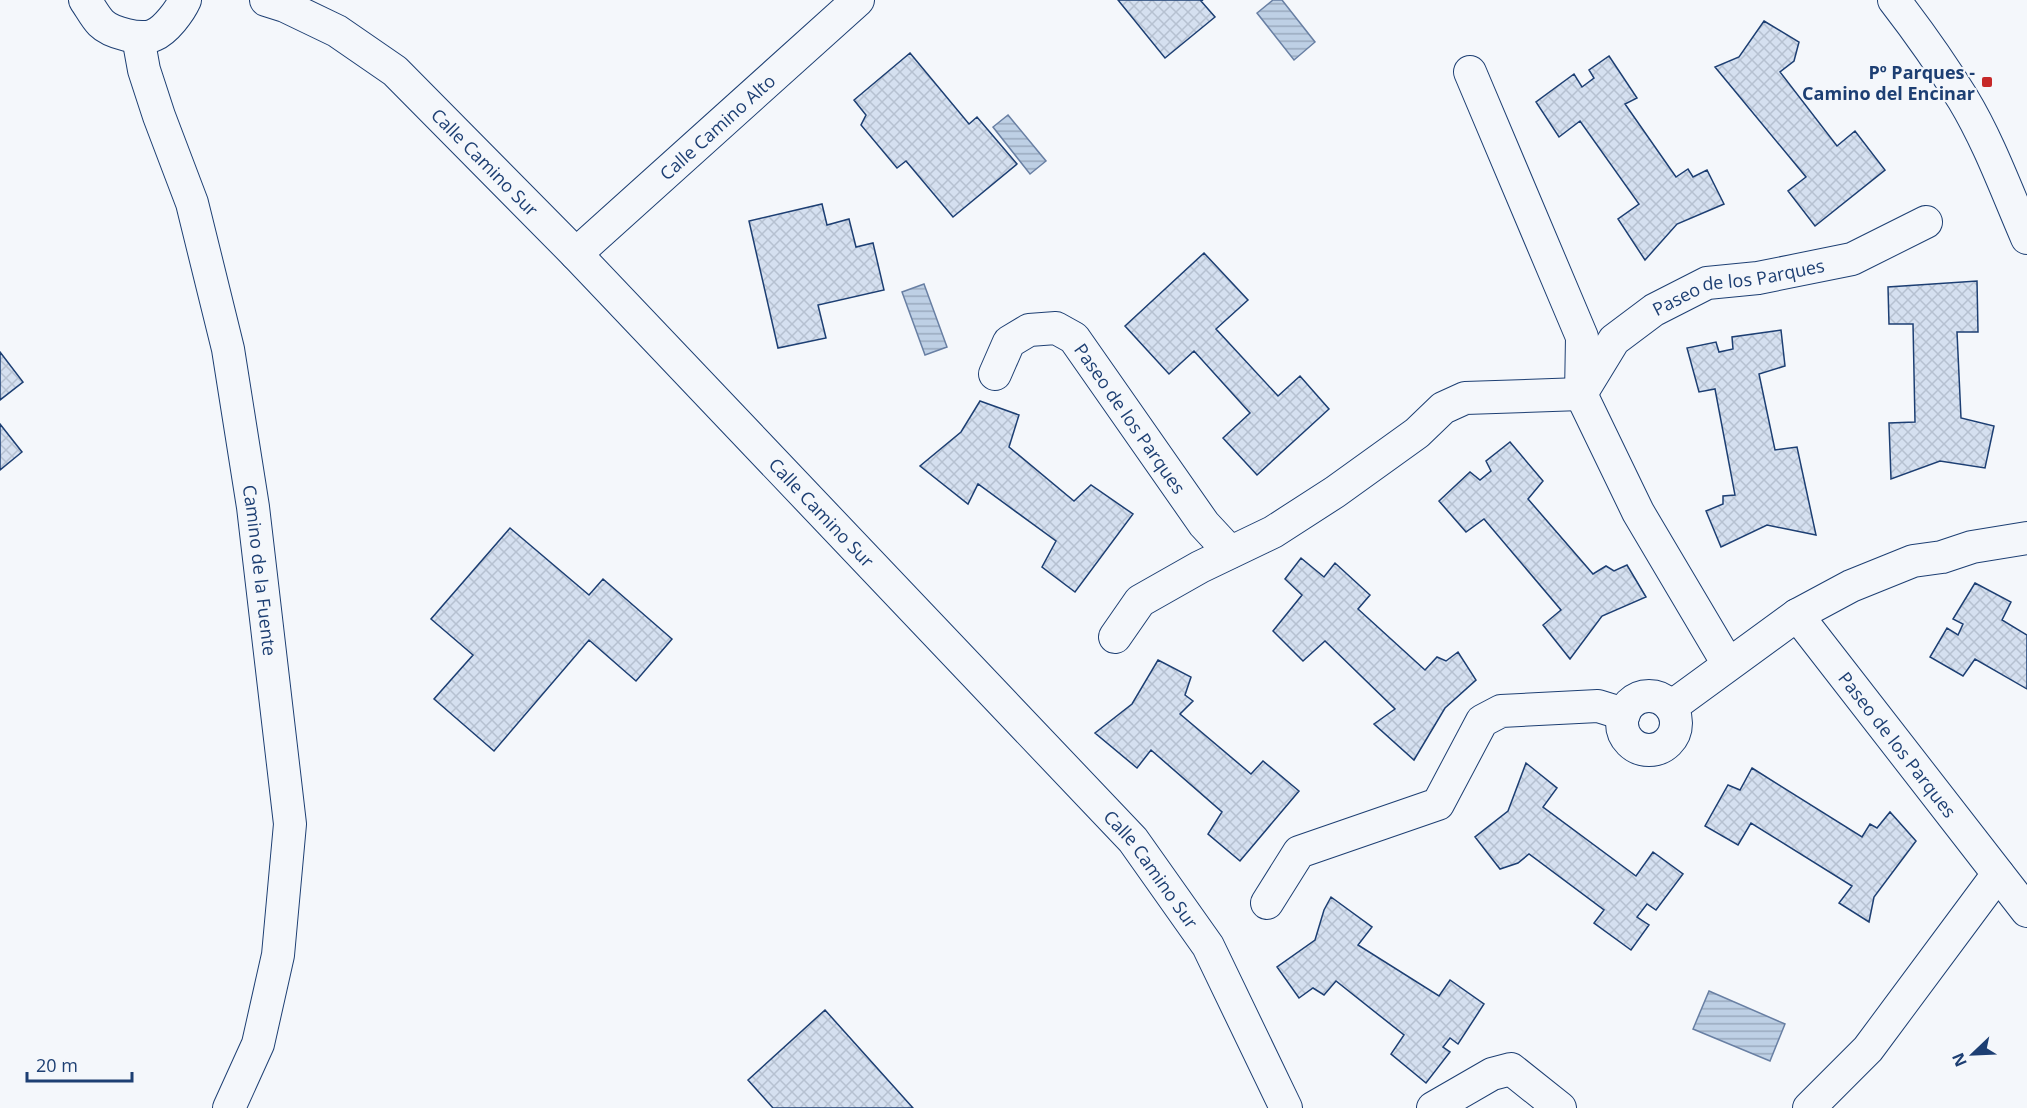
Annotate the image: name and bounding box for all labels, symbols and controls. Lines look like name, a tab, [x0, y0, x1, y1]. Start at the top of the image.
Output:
place label: Pº Parques - Camino del Encinar	[1802, 60, 1975, 105]
street label: Calle Camino Alto	[654, 69, 780, 185]
marker: Pº Parques - Camino del Encinar	[1980, 75, 1994, 89]
street label: Calle Camino Sur	[426, 103, 544, 222]
street label: Paseo de los Parques	[1648, 253, 1826, 321]
street label: Paseo de los Parques	[1069, 338, 1191, 498]
street label: Calle Camino Sur	[764, 452, 880, 573]
street label: Camino de la Fuente	[238, 483, 282, 657]
street label: Paseo de los Parques	[1833, 667, 1962, 822]
street label: Calle Camino Sur	[1099, 805, 1204, 933]
north arrow	[1943, 1024, 2003, 1084]
scale bar	[27, 1045, 132, 1083]
text: N	[1947, 1050, 1972, 1070]
text: 20 m	[36, 1053, 78, 1077]

